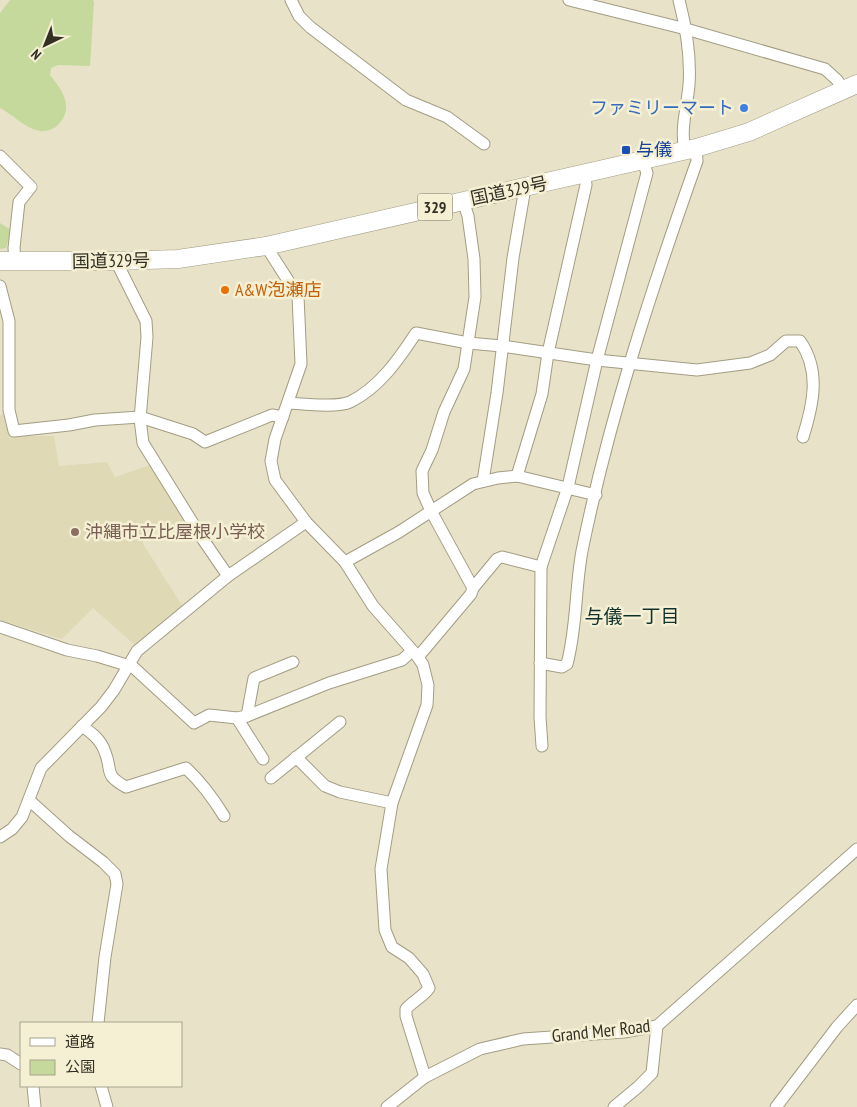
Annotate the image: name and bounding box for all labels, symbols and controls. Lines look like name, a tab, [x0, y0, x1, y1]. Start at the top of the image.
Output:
north arrow	[20, 20, 70, 70]
text: N	[27, 45, 45, 64]
place label: ファミリーマート	[590, 96, 734, 119]
marker: ファミリーマート	[738, 102, 750, 114]
place label: 与儀	[636, 138, 672, 161]
marker: 与儀	[620, 144, 632, 156]
street label: 国道329号	[468, 171, 550, 210]
road number: 329	[418, 193, 452, 220]
street label: 国道329号	[72, 248, 150, 273]
place label: A&W泡瀬店	[235, 278, 321, 301]
marker: A&W泡瀬店	[219, 284, 231, 296]
place label: 沖縄市立比屋根小学校	[85, 520, 265, 543]
marker: 沖縄市立比屋根小学校	[69, 526, 81, 538]
district label: 与儀一丁目	[584, 604, 680, 628]
street label: Grand Mer Road	[551, 1014, 651, 1047]
legend	[20, 1022, 182, 1087]
text: 道路	[65, 1032, 95, 1051]
text: 公園	[65, 1057, 95, 1076]

